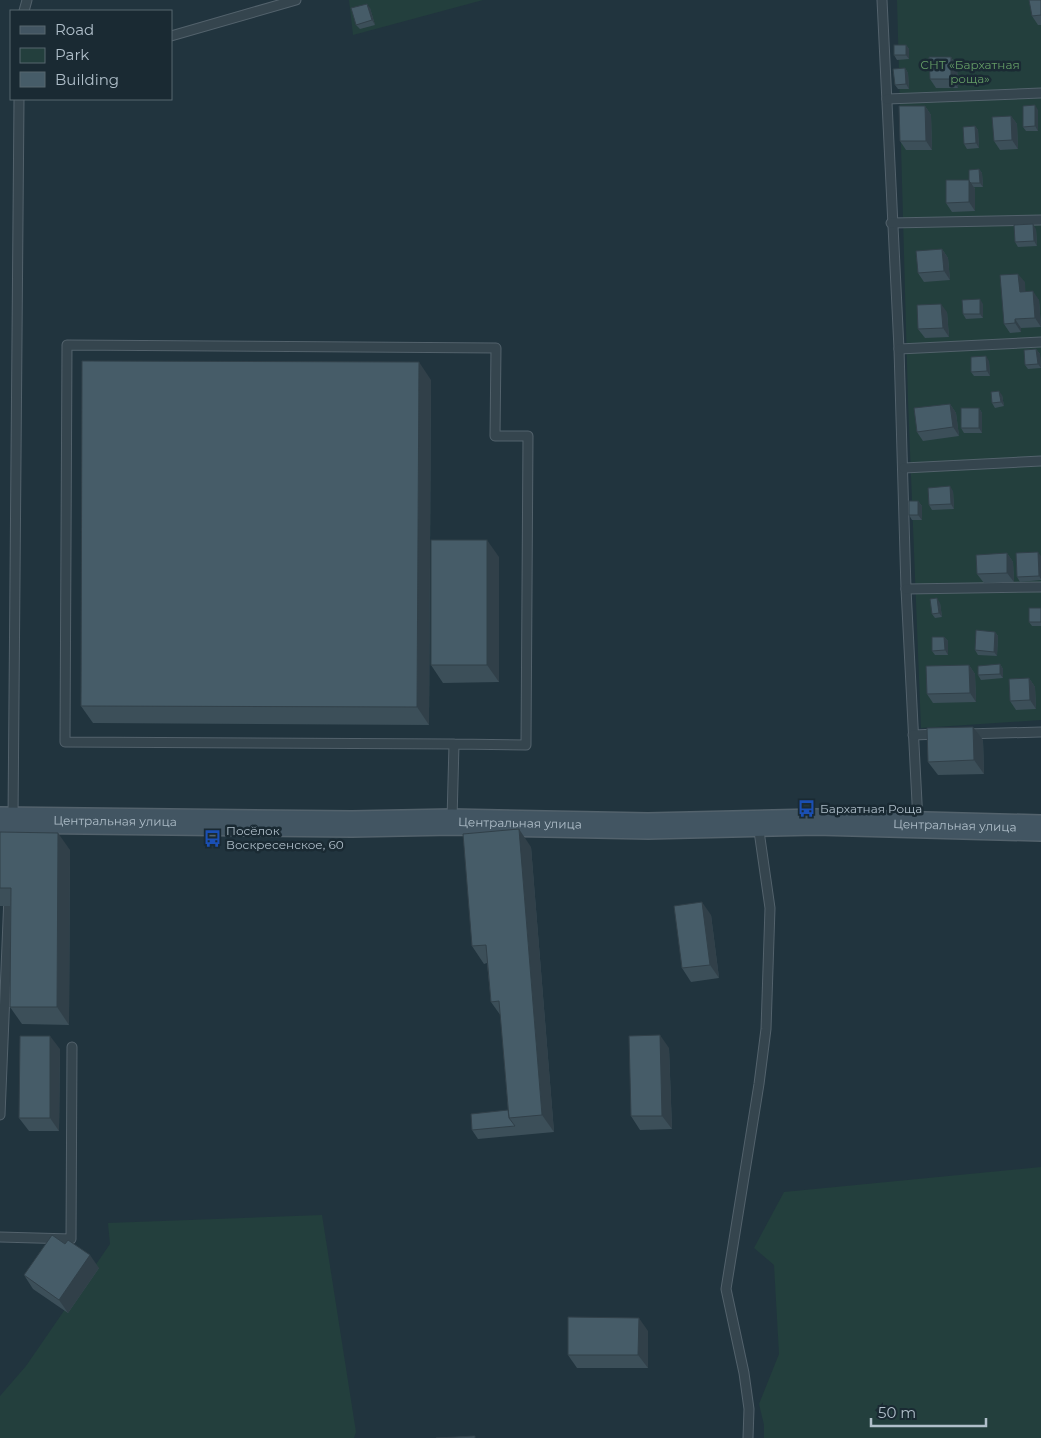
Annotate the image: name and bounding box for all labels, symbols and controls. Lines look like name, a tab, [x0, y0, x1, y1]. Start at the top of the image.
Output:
legend	[10, 10, 172, 100]
text: Road	[55, 20, 94, 39]
text: Park	[55, 45, 89, 64]
park label: СНТ «Бархатная роща»	[920, 57, 1020, 86]
text: Building	[55, 70, 119, 89]
bus stop icon: Бархатная Роща	[796, 799, 816, 819]
place label: Бархатная Роща	[820, 801, 922, 816]
street label: Центральная улица	[53, 813, 177, 829]
street label: Центральная улица	[458, 814, 582, 832]
street label: Центральная улица	[893, 816, 1017, 834]
place label: Посёлок Воскресенское, 60	[226, 823, 344, 852]
bus stop icon: Посёлок Воскресенское, 60	[202, 828, 222, 848]
scale bar	[871, 1396, 986, 1428]
text: 50 m	[878, 1403, 916, 1422]

